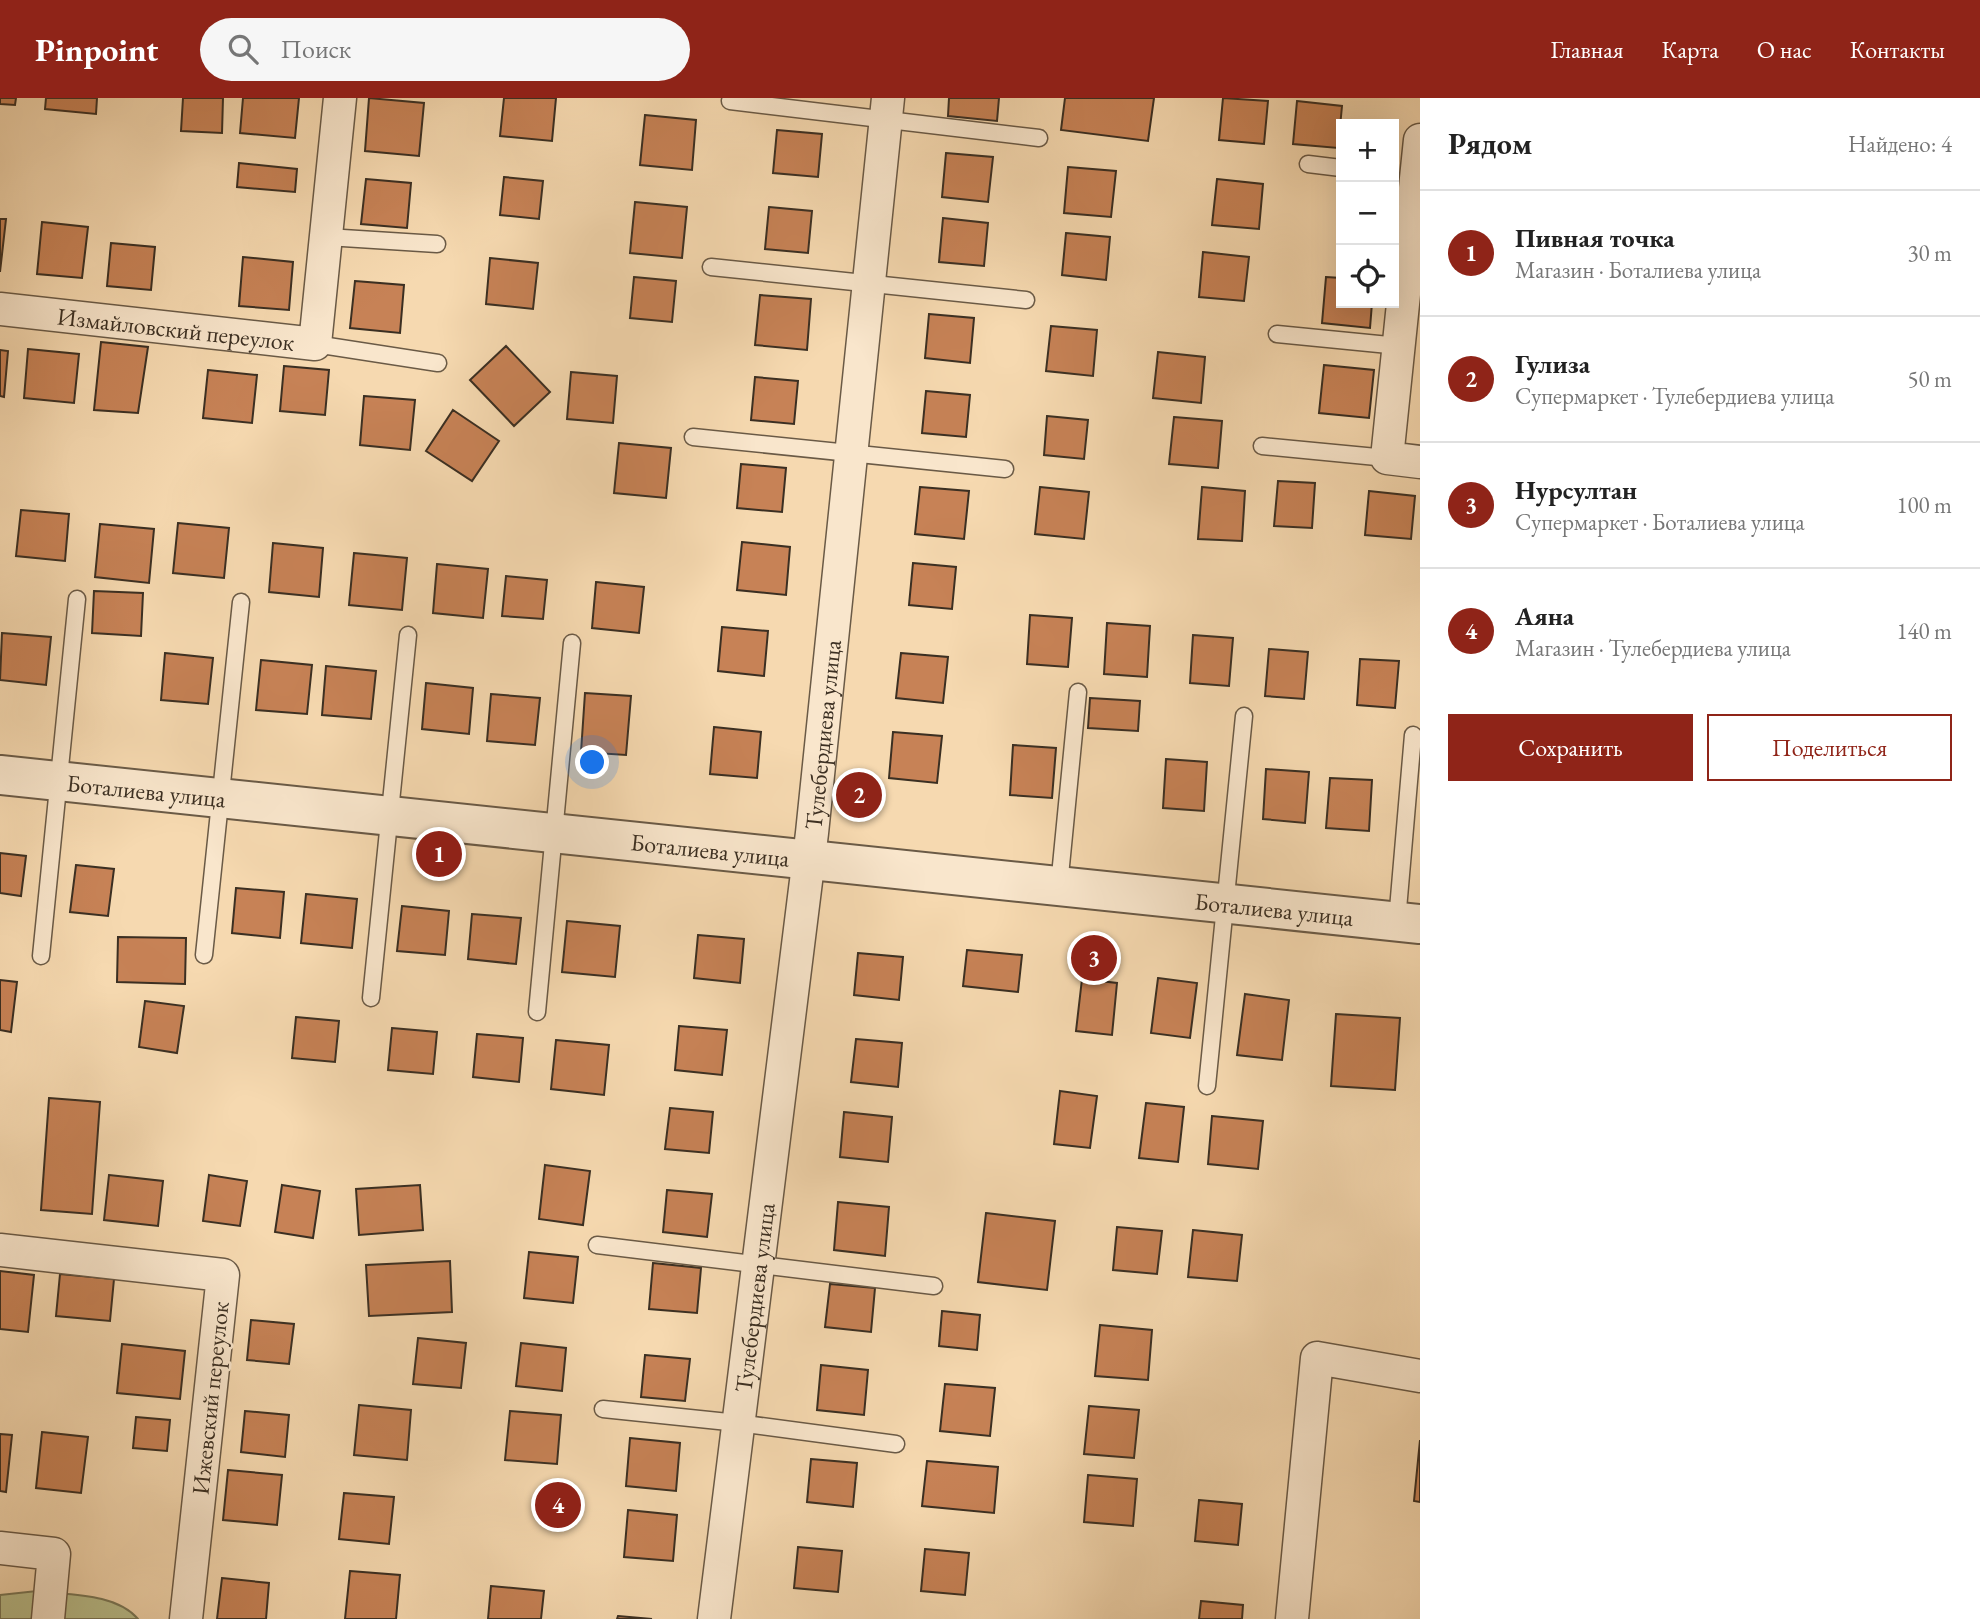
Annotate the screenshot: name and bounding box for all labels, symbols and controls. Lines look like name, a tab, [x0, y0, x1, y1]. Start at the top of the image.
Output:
search box	[200, 18, 690, 81]
text: Pinpoint	[35, 28, 158, 71]
icon: search	[224, 30, 262, 68]
text: Поиск	[280, 32, 351, 66]
text: Главная	[1550, 34, 1624, 65]
text: Карта	[1662, 34, 1719, 65]
text: О нас	[1757, 34, 1812, 65]
text: Контакты	[1850, 34, 1945, 65]
map controls	[1336, 119, 1399, 308]
button: +	[1336, 119, 1399, 182]
text: Рядом	[1448, 124, 1532, 163]
text: Найдено: 4	[1848, 129, 1952, 159]
button: −	[1336, 182, 1399, 245]
text: Пивная точка	[1515, 221, 1675, 255]
text: 1	[1465, 238, 1477, 268]
text: 30 m	[1907, 238, 1952, 268]
button: locate	[1336, 245, 1399, 308]
text: Магазин · Боталиева улица	[1515, 255, 1761, 285]
street label: Измайловский переулок	[56, 300, 297, 357]
text: Гулиза	[1515, 347, 1590, 381]
text: 2	[1465, 364, 1477, 394]
text: 50 m	[1907, 364, 1952, 394]
text: Супермаркет · Тулебердиева улица	[1515, 381, 1835, 411]
text: Нурсултан	[1515, 473, 1637, 507]
text: 3	[1465, 490, 1477, 520]
text: 100 m	[1896, 490, 1952, 520]
text: Супермаркет · Боталиева улица	[1515, 507, 1805, 537]
text: Аяна	[1515, 599, 1574, 633]
text: 4	[1465, 616, 1477, 646]
text: 140 m	[1896, 616, 1952, 646]
text: Магазин · Тулебердиева улица	[1515, 633, 1791, 663]
street label: Тулебердиева улица	[797, 638, 847, 831]
button: Сохранить	[1448, 714, 1693, 781]
button: Поделиться	[1707, 714, 1952, 781]
your location	[575, 745, 609, 779]
street label: Боталиева улица	[65, 767, 228, 814]
pin: 2	[836, 769, 882, 821]
street label: Боталиева улица	[629, 826, 792, 873]
pin: 1	[416, 828, 462, 880]
street label: Боталиева улица	[1193, 885, 1355, 932]
pin: 3	[1071, 932, 1117, 984]
street label: Тулебердиева улица	[727, 1201, 781, 1394]
street label: Ижевский переулок	[184, 1299, 236, 1496]
pin: 4	[535, 1479, 581, 1531]

